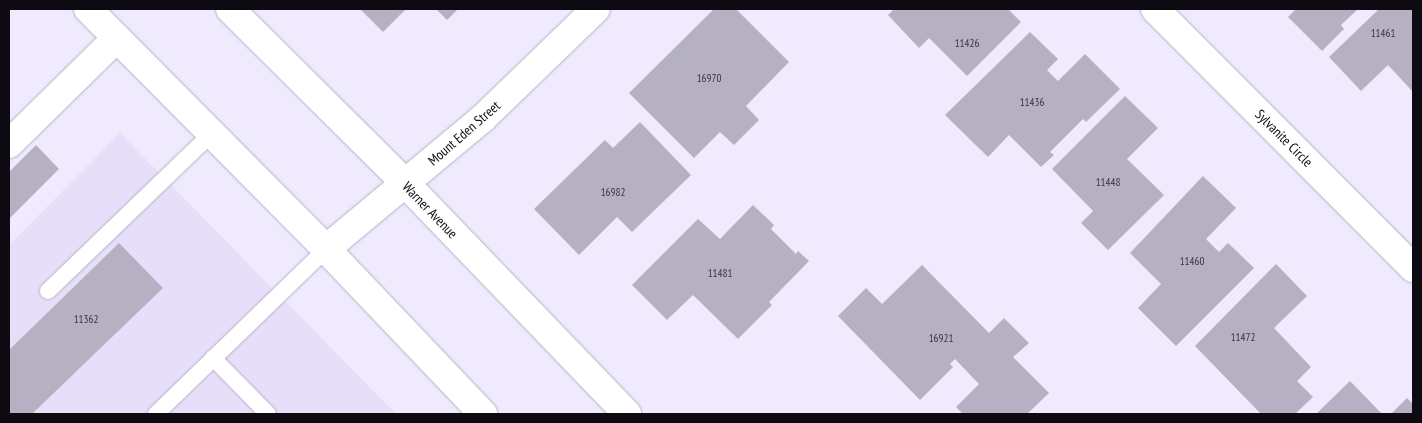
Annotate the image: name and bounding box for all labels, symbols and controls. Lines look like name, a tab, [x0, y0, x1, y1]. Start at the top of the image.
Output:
house number: 11461	[1371, 26, 1395, 40]
house number: 11426	[955, 36, 979, 50]
house number: 16970	[697, 71, 721, 85]
house number: 11436	[1020, 95, 1044, 109]
street label: Mount Eden Street	[425, 97, 503, 169]
street label: Sylvanite Circle	[1252, 106, 1316, 170]
house number: 11448	[1096, 175, 1120, 189]
street label: Warner Avenue	[399, 178, 461, 242]
house number: 16982	[601, 185, 625, 199]
house number: 11460	[1180, 254, 1204, 268]
house number: 11481	[708, 266, 732, 280]
house number: 11362	[74, 312, 98, 326]
house number: 11472	[1231, 330, 1255, 344]
house number: 16921	[929, 331, 953, 345]

